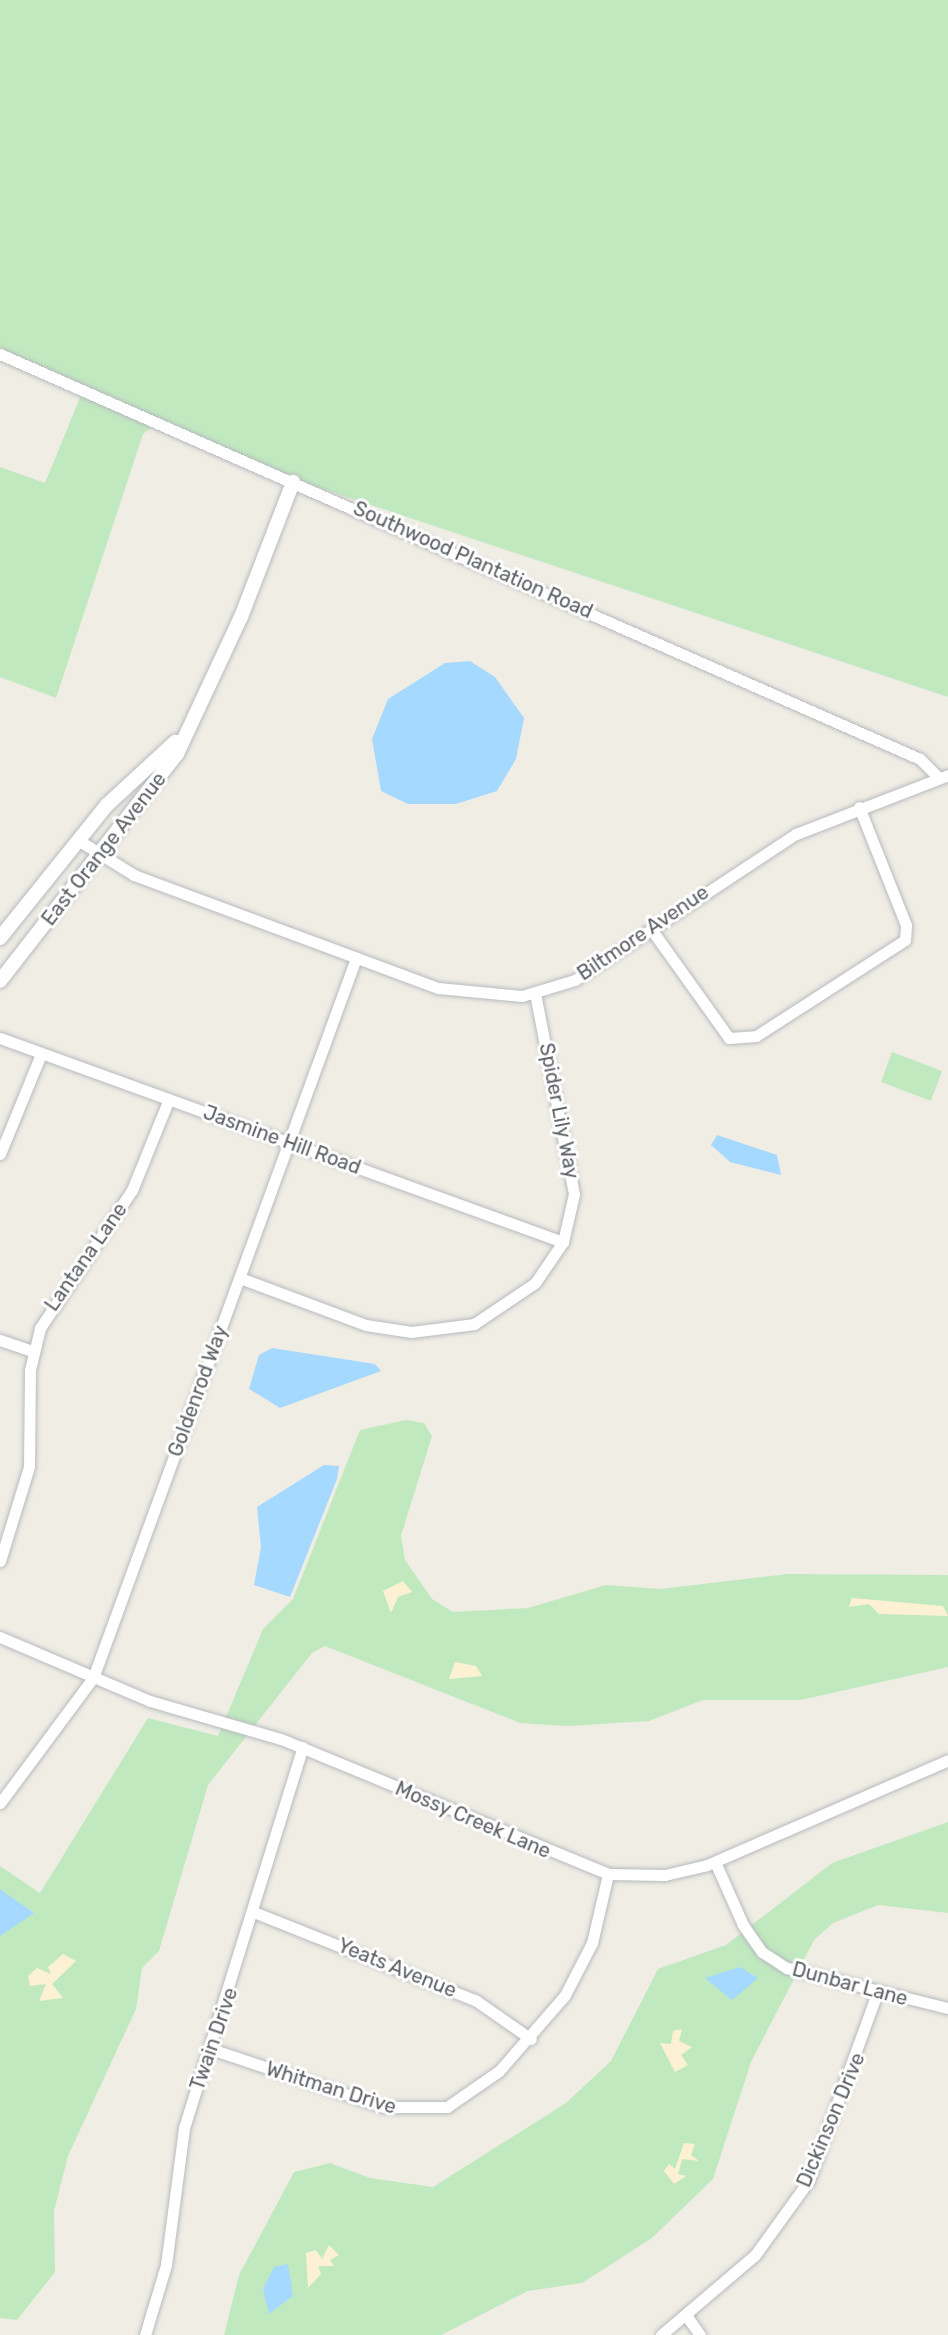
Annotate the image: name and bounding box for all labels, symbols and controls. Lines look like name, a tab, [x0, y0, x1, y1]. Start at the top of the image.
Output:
street label: Southwood Plantation Road	[350, 496, 596, 624]
street label: East Orange Avenue	[37, 767, 171, 931]
street label: Biltmore Avenue	[573, 880, 713, 986]
street label: Spider Lily Way	[534, 1040, 584, 1182]
street label: Jasmine Hill Road	[200, 1100, 364, 1180]
street label: Lantana Lane	[40, 1198, 132, 1316]
street label: Goldenrod Way	[163, 1322, 233, 1460]
street label: Mossy Creek Lane	[391, 1776, 555, 1864]
street label: Yeats Avenue	[334, 1933, 460, 2003]
street label: Dunbar Lane	[789, 1957, 911, 2011]
street label: Twain Drive	[185, 1985, 243, 2093]
street label: Dickinson Drive	[792, 2049, 870, 2191]
street label: Whitman Drive	[263, 2057, 399, 2119]

